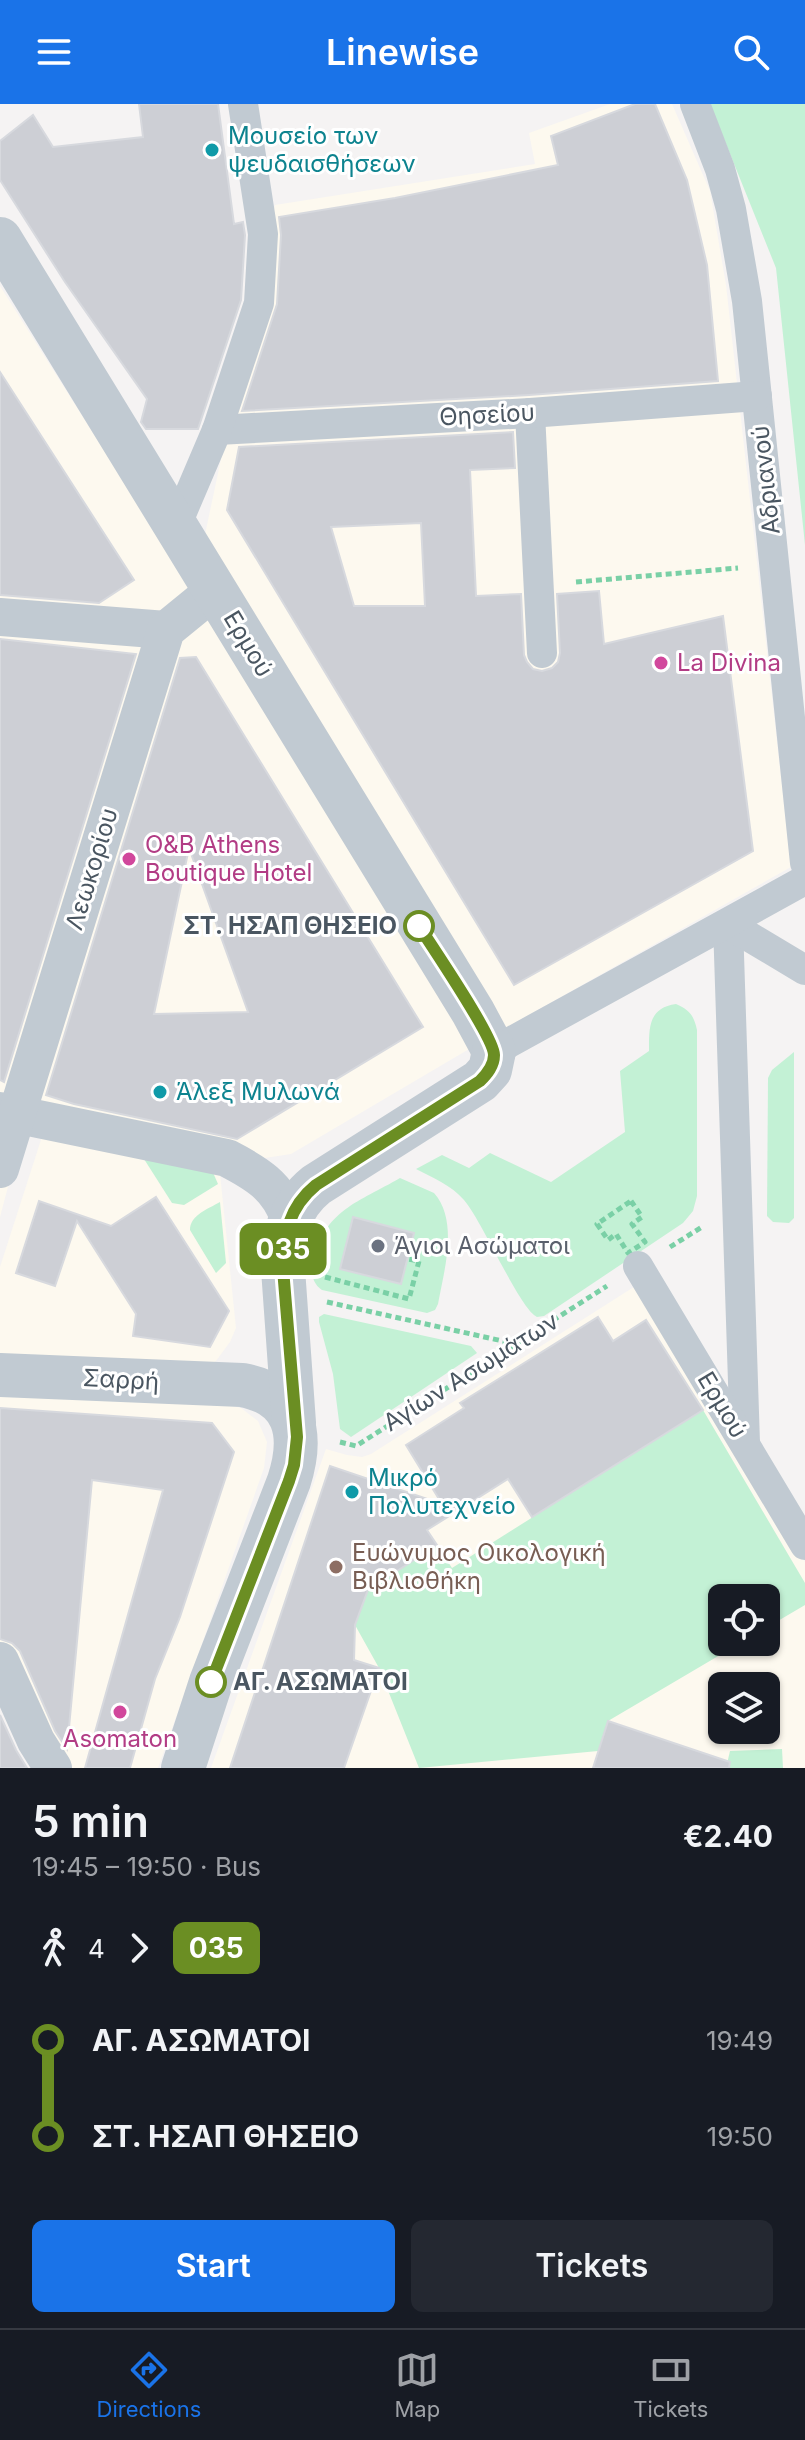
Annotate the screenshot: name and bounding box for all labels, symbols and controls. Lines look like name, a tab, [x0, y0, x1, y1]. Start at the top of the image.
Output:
icon: menu	[32, 30, 76, 74]
text: Linewise	[326, 30, 479, 74]
icon: search	[729, 30, 773, 74]
place label: Μουσείο των ψευδαισθήσεων	[228, 121, 416, 178]
marker: Μουσείο των ψευδαισθήσεων	[203, 141, 221, 159]
street label: Θησείου	[438, 398, 535, 431]
street label: Αδριανού	[745, 424, 786, 536]
street label: Ερμού	[218, 606, 279, 682]
place label: La Divina	[677, 648, 781, 677]
marker: La Divina	[652, 654, 670, 672]
street label: Λεωκορίου	[59, 805, 124, 933]
place label: O&B Athens Boutique Hotel	[145, 830, 312, 887]
marker: O&B Athens Boutique Hotel	[120, 850, 138, 868]
place label: ΣΤ. ΗΣΑΠ ΘΗΣΕΙΟ	[183, 911, 397, 940]
marker: ΣΤ. ΗΣΑΠ ΘΗΣΕΙΟ	[404, 911, 434, 941]
place label: Άλεξ Μυλωνά	[176, 1077, 340, 1106]
marker: Άλεξ Μυλωνά	[151, 1083, 169, 1101]
line badge: 035	[237, 1223, 329, 1275]
place label: Άγιοι Ασώματοι	[394, 1231, 570, 1260]
text: 035	[256, 1232, 310, 1266]
marker: Άγιοι Ασώματοι	[369, 1237, 387, 1255]
street label: Αγίων Ασωμάτων	[378, 1306, 564, 1437]
street label: Σαρρή	[82, 1363, 160, 1396]
street label: Ερμού	[692, 1367, 753, 1443]
place label: Μικρό Πολυτεχνείο	[368, 1463, 516, 1520]
marker: Μικρό Πολυτεχνείο	[343, 1483, 361, 1501]
place label: Ευώνυμος Οικολογική Βιβλιοθήκη	[352, 1538, 606, 1595]
marker: Ευώνυμος Οικολογική Βιβλιοθήκη	[327, 1558, 345, 1576]
map controls	[708, 1584, 780, 1744]
button: locate	[708, 1584, 780, 1656]
marker: ΑΓ. ΑΣΩΜΑΤΟΙ	[196, 1667, 226, 1697]
place label: ΑΓ. ΑΣΩΜΑΤΟΙ	[233, 1667, 408, 1696]
button: layers	[708, 1672, 780, 1744]
marker: Asomaton	[111, 1703, 129, 1721]
place label: Asomaton	[63, 1724, 177, 1753]
text: 5 min	[32, 1794, 149, 1848]
text: €2.40	[683, 1818, 773, 1854]
text: 19:45 – 19:50 · Bus	[32, 1851, 261, 1882]
icon: walk	[32, 1926, 76, 1970]
icon: forward	[117, 1926, 161, 1970]
text: 035	[189, 1931, 244, 1965]
text: 4	[88, 1933, 105, 1964]
text: ΑΓ. ΑΣΩΜΑΤΟΙ	[92, 2022, 310, 2058]
text: 19:49	[706, 2025, 773, 2056]
text: ΣΤ. ΗΣΑΠ ΘΗΣΕΙΟ	[92, 2118, 359, 2154]
text: 19:50	[707, 2121, 773, 2152]
button: Start	[32, 2220, 395, 2312]
button: Tickets	[411, 2220, 773, 2312]
tab: Directions	[97, 2348, 201, 2422]
tab: Map	[395, 2348, 440, 2422]
tab: Tickets	[633, 2348, 708, 2422]

